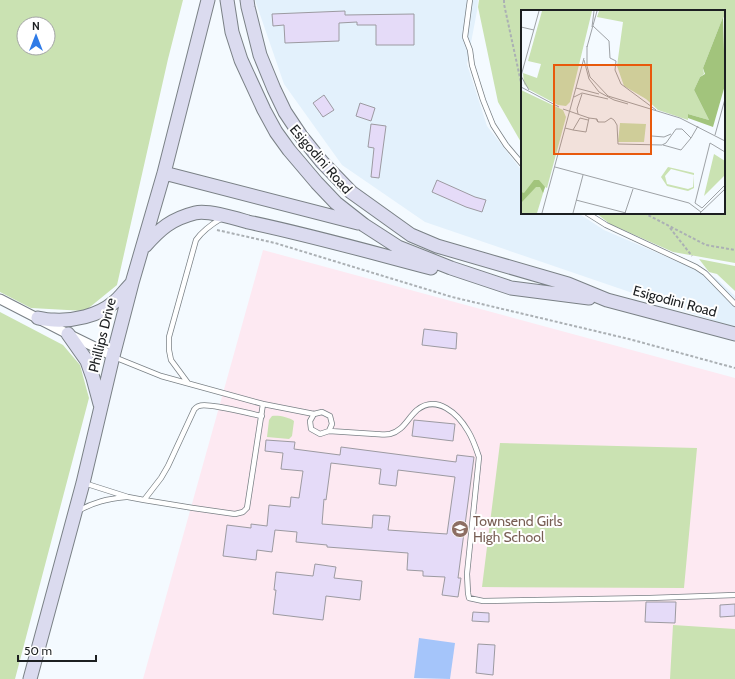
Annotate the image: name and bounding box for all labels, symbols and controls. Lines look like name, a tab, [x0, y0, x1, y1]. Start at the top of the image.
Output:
inset map	[521, 10, 725, 214]
north arrow	[16, 16, 56, 56]
text: N	[32, 19, 40, 33]
street label: Esigodini Road	[286, 121, 356, 197]
street label: Esigodini Road	[631, 281, 719, 321]
street label: Phillips Drive	[84, 296, 120, 374]
place label: Townsend Girls High School	[473, 512, 563, 546]
school or university icon: Townsend Girls High School	[450, 519, 470, 539]
scale bar	[18, 637, 96, 663]
text: 50 m	[24, 643, 52, 658]

